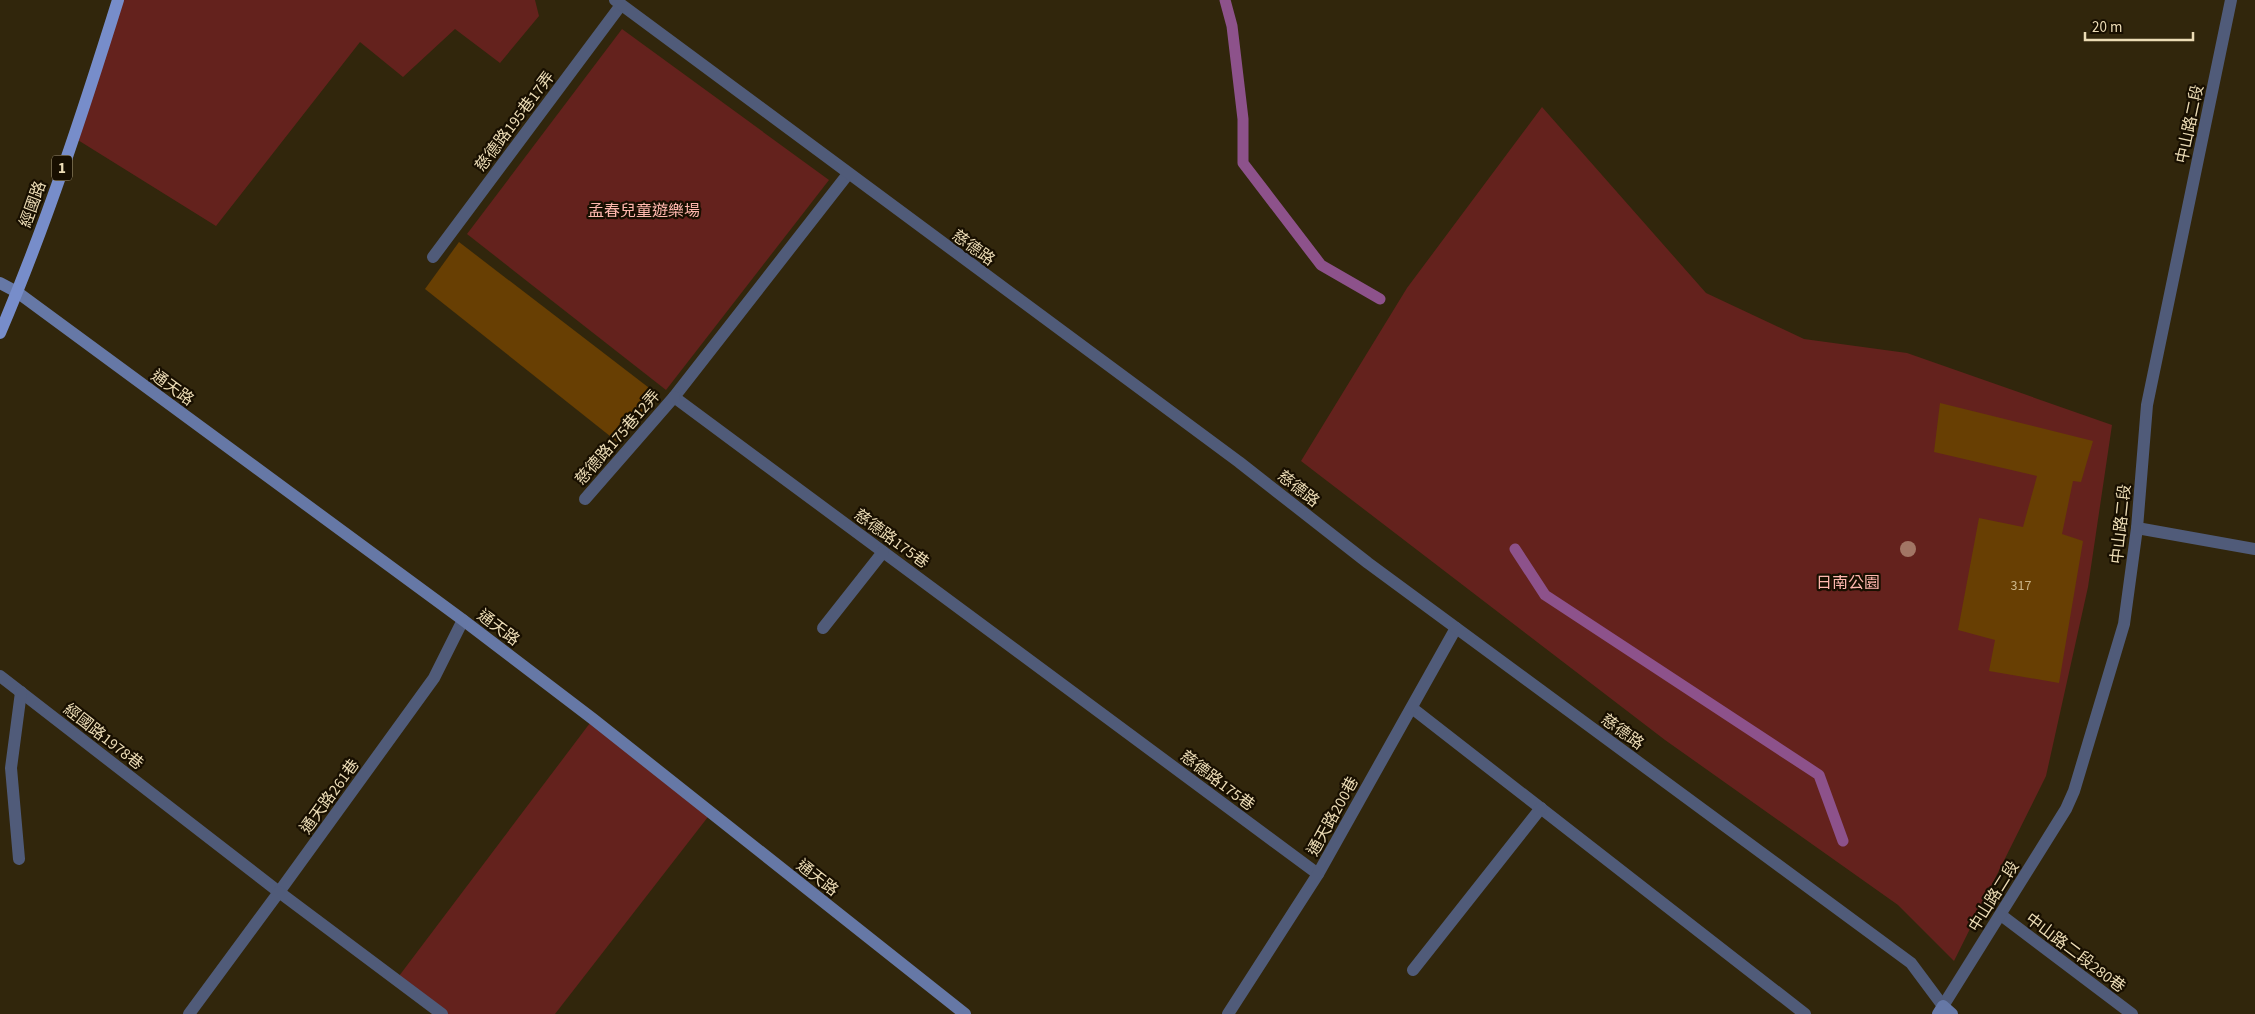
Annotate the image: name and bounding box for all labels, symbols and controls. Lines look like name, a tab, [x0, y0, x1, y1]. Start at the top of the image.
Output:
scale bar	[2085, 10, 2192, 42]
text: 20 m	[2092, 17, 2122, 38]
street label: 慈德路195巷17弄	[470, 67, 560, 176]
street label: 中山路二段	[2171, 83, 2209, 166]
road number: 1	[52, 156, 72, 180]
street label: 經國路	[14, 178, 51, 231]
park label: 孟春兒童遊樂場	[588, 200, 700, 222]
street label: 慈德路	[948, 225, 999, 271]
street label: 通天路	[147, 365, 198, 411]
street label: 慈德路175巷12弄	[570, 385, 665, 490]
street label: 慈德路	[1273, 465, 1324, 512]
street label: 中山路二段	[2106, 483, 2136, 565]
street label: 慈德路175巷	[849, 504, 933, 574]
park label: 日南公園	[1816, 572, 1880, 594]
house number: 317	[2011, 576, 2031, 596]
street label: 通天路	[473, 605, 524, 651]
street label: 經國路1978巷	[59, 699, 148, 775]
street label: 慈德路	[1597, 709, 1648, 755]
street label: 慈德路175巷	[1176, 746, 1259, 816]
street label: 通天路261巷	[295, 755, 365, 839]
street label: 通天路200巷	[1302, 773, 1364, 860]
street label: 通天路	[792, 854, 843, 901]
street label: 中山路二段	[1963, 857, 2024, 936]
street label: 中山路二段280巷	[2021, 908, 2130, 998]

